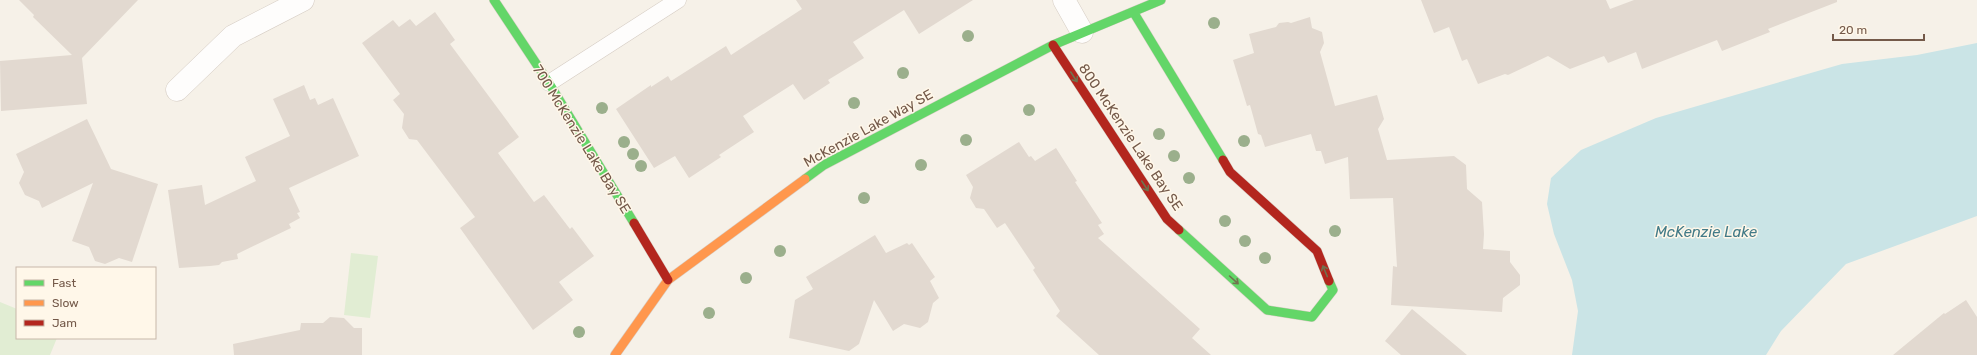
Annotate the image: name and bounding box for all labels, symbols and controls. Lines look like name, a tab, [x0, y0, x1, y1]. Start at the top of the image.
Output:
scale bar	[1833, 16, 1924, 42]
text: 20 m	[1839, 23, 1867, 37]
street label: 800 McKenzie Lake Bay SE	[1075, 61, 1186, 214]
street label: 700 McKenzie Lake Bay SE	[529, 62, 634, 217]
one-way arrow	[1070, 72, 1078, 83]
street label: McKenzie Lake Way SE	[801, 86, 936, 171]
one-way arrow	[1142, 180, 1150, 192]
water label: McKenzie Lake	[1655, 223, 1758, 241]
one-way arrow	[1321, 266, 1329, 278]
legend	[16, 267, 156, 339]
one-way arrow	[1229, 275, 1239, 285]
text: Fast	[52, 276, 76, 290]
text: Slow	[52, 296, 79, 310]
text: Jam	[52, 316, 77, 330]

